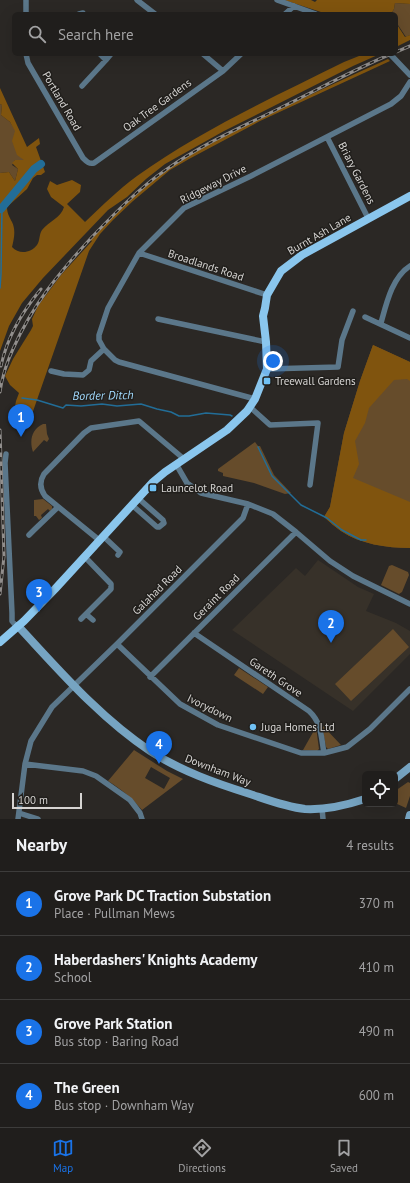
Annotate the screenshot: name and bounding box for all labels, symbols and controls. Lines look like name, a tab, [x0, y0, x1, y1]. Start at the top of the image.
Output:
search box	[12, 12, 398, 56]
icon: search	[26, 23, 48, 45]
text: Search here	[58, 25, 134, 44]
street label: Portland Road	[39, 69, 85, 133]
street label: Oak Tree Gardens	[120, 75, 194, 135]
street label: Briary Gardens	[335, 140, 379, 207]
street label: Ridgeway Drive	[177, 161, 249, 207]
street label: Burnt Ash Lane	[285, 210, 354, 258]
street label: Broadlands Road	[166, 246, 246, 284]
your location	[263, 351, 283, 371]
place label: Treewall Gardens	[275, 374, 356, 388]
marker: Treewall Gardens	[262, 376, 272, 386]
water label: Border Ditch	[72, 387, 134, 403]
pin: 1	[8, 404, 34, 437]
place label: Launcelot Road	[161, 481, 233, 495]
marker: Launcelot Road	[148, 483, 158, 493]
street label: Galahad Road	[129, 562, 185, 618]
street label: Geraint Road	[190, 571, 242, 623]
pin: 3	[26, 579, 52, 612]
pin: 2	[318, 610, 344, 643]
street label: Gareth Grove	[247, 654, 306, 700]
street label: Ivorydown	[185, 691, 235, 725]
place label: Juga Homes Ltd	[260, 720, 335, 734]
marker: Juga Homes Ltd	[248, 722, 258, 732]
pin: 4	[146, 731, 172, 764]
street label: Downham Way	[183, 751, 254, 789]
map controls	[362, 771, 398, 807]
button: locate	[362, 771, 398, 807]
scale bar	[12, 791, 82, 810]
text: 100 m	[18, 793, 48, 807]
text: Nearby	[16, 834, 67, 856]
text: 4 results	[346, 837, 394, 854]
text: Grove Park DC Traction Substation	[54, 886, 271, 905]
text: 1	[25, 895, 33, 912]
text: 370 m	[359, 895, 394, 912]
text: Place · Pullman Mews	[54, 905, 175, 922]
text: Haberdashers' Knights Academy	[54, 950, 257, 969]
text: 2	[25, 959, 33, 976]
text: 410 m	[359, 959, 394, 976]
text: School	[54, 969, 92, 986]
text: Grove Park Station	[54, 1014, 172, 1033]
text: 3	[25, 1023, 33, 1040]
text: 490 m	[359, 1023, 394, 1040]
text: Bus stop · Baring Road	[54, 1033, 179, 1050]
text: The Green	[54, 1078, 120, 1097]
text: 4	[25, 1087, 33, 1104]
text: 600 m	[359, 1087, 394, 1104]
text: Bus stop · Downham Way	[54, 1097, 194, 1114]
tab: Map	[52, 1137, 74, 1175]
tab: Directions	[178, 1137, 226, 1175]
tab: Saved	[330, 1137, 358, 1175]

